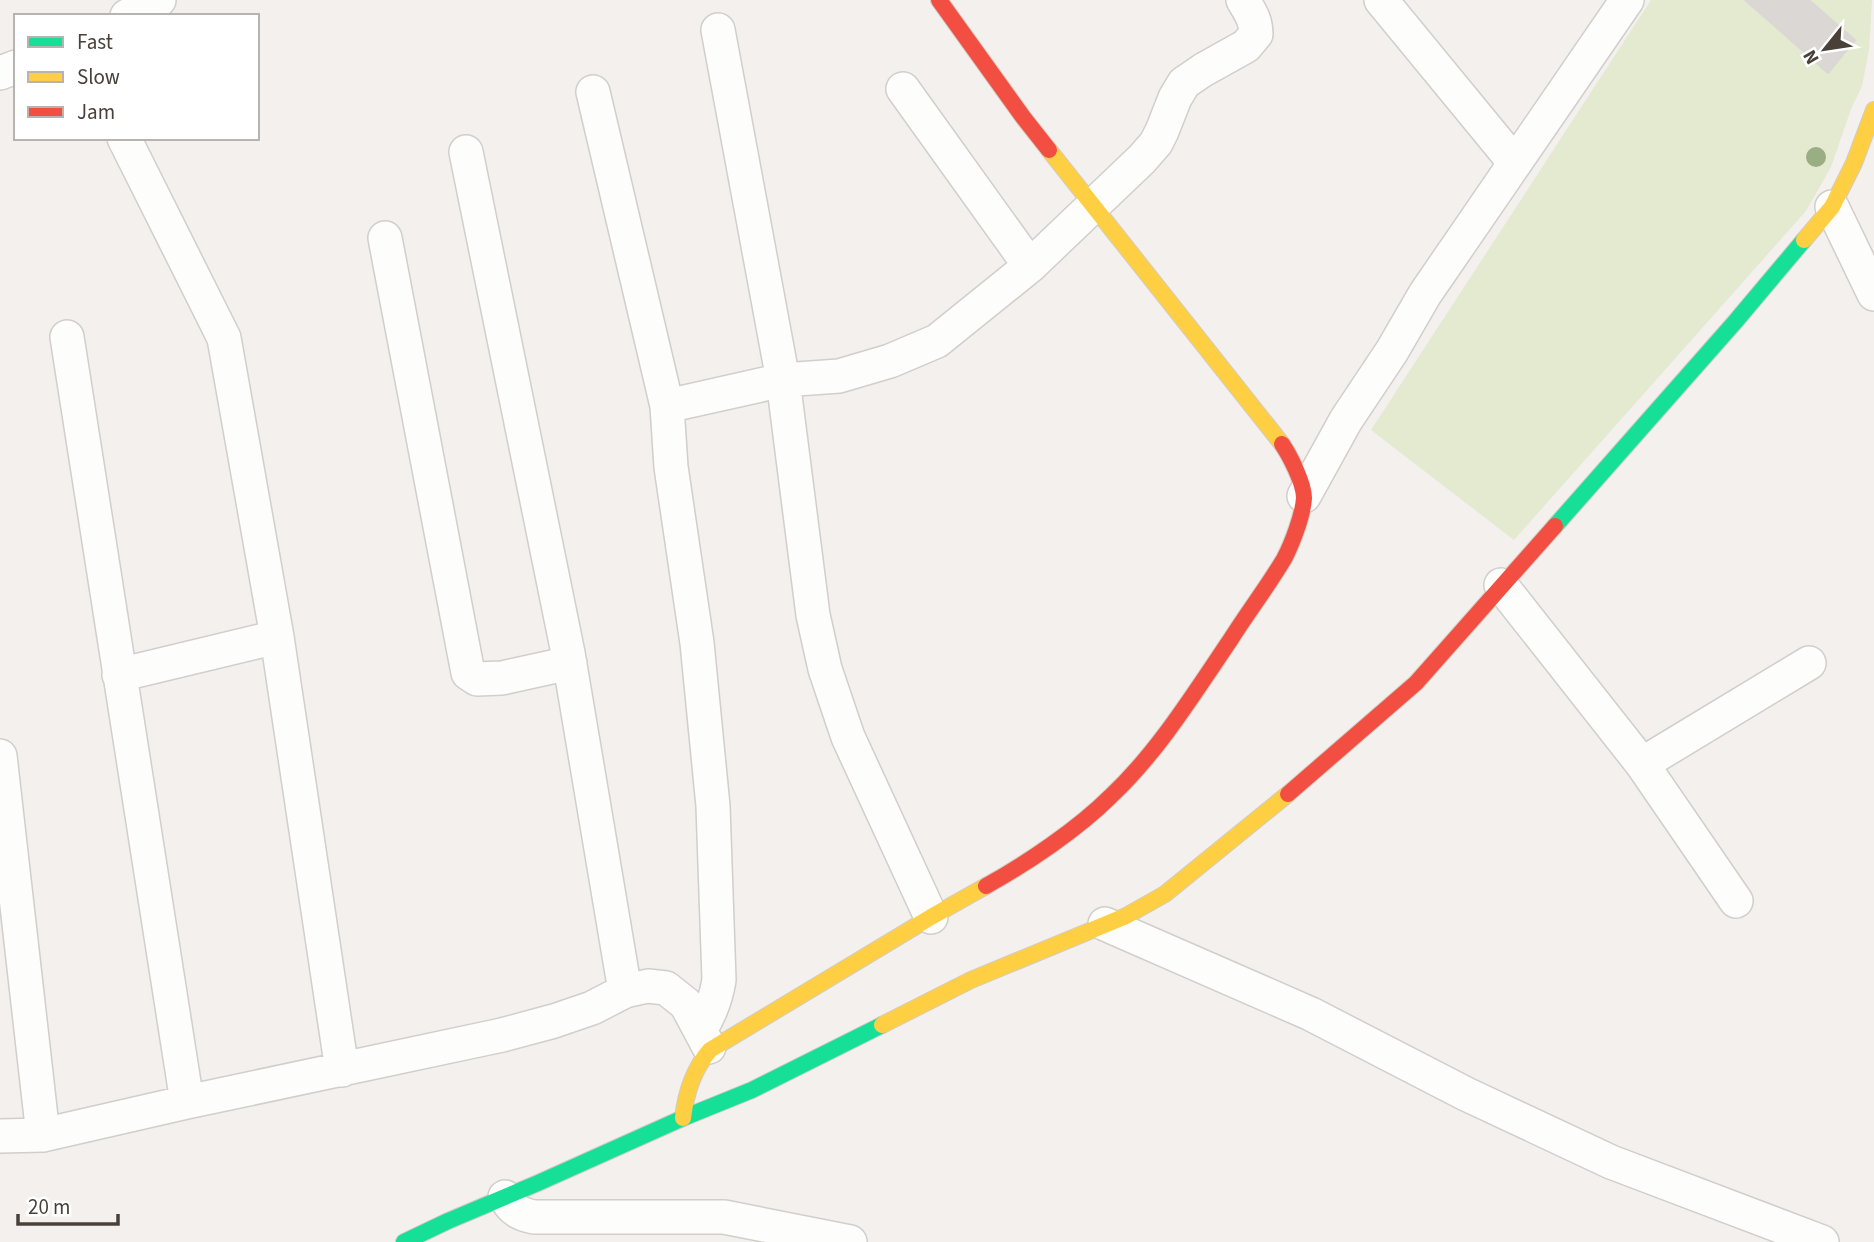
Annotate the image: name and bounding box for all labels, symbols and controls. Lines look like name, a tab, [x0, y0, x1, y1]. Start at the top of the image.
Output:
legend	[14, 14, 259, 140]
north arrow	[1790, 14, 1860, 84]
text: Fast	[77, 27, 113, 57]
text: N	[1797, 45, 1826, 69]
text: Slow	[77, 62, 120, 92]
text: Jam	[77, 97, 115, 127]
scale bar	[18, 1182, 117, 1226]
text: 20 m	[28, 1192, 70, 1222]

